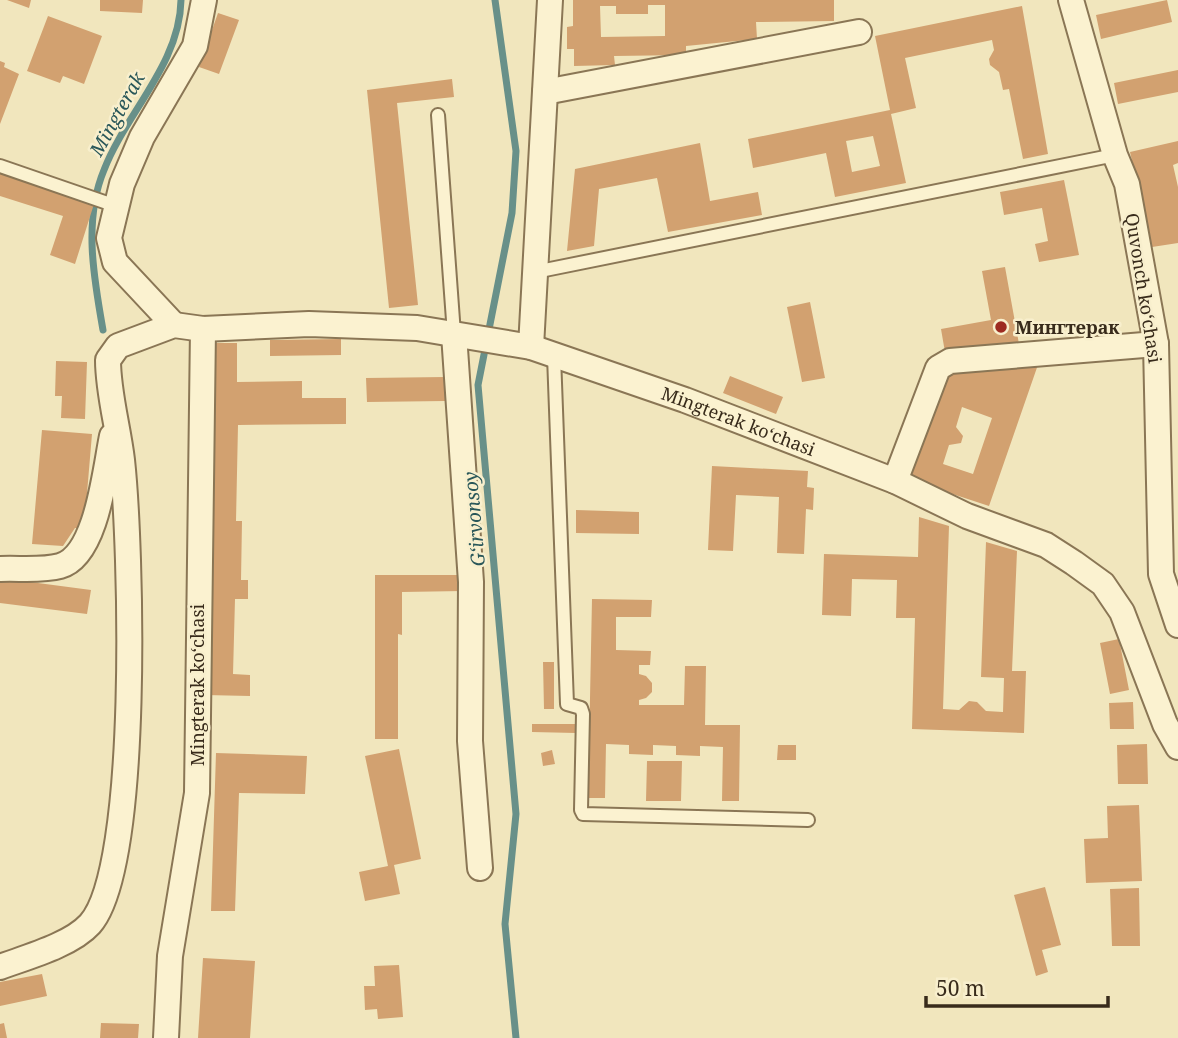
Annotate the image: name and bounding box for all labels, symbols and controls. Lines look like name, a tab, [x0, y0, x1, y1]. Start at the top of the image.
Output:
water label: Mingterak	[83, 66, 151, 162]
street label: Quvonch koʻchasi	[1120, 211, 1168, 365]
place label: Мингтерак	[1015, 315, 1120, 339]
marker: Мингтерак	[993, 319, 1009, 335]
street label: Mingterak ko‘chasi	[658, 381, 819, 461]
water label: G‘irvonsoy	[457, 471, 491, 567]
street label: Mingterak koʻchasi	[185, 603, 209, 766]
scale bar	[926, 964, 1108, 1008]
text: 50 m	[936, 974, 985, 1002]

